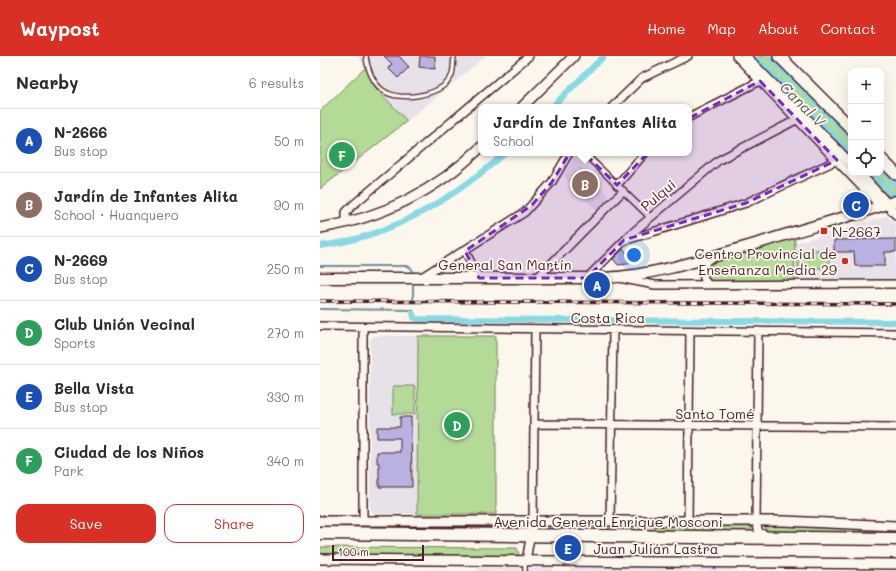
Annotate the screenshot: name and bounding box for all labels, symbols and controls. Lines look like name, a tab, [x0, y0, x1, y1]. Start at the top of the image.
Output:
text: Waypost	[20, 16, 100, 41]
text: Home	[647, 19, 685, 38]
text: Map	[707, 19, 736, 38]
text: About	[758, 19, 799, 38]
text: Contact	[821, 19, 876, 38]
map controls	[848, 68, 884, 176]
button: +	[848, 68, 884, 104]
text: Nearby	[16, 71, 78, 93]
text: 6 results	[249, 74, 304, 91]
water label: Canal V	[776, 77, 831, 132]
popup	[478, 104, 692, 156]
button: −	[848, 104, 884, 140]
text: Jardín de Infantes Alita	[493, 112, 677, 132]
text: N-2666	[54, 122, 107, 142]
text: A	[24, 132, 34, 149]
text: 50 m	[274, 132, 304, 149]
text: School	[493, 132, 534, 149]
pin: F	[329, 140, 355, 170]
button: locate	[848, 140, 884, 176]
text: Bus stop	[54, 142, 107, 159]
pin: B	[572, 169, 598, 199]
street label: Pulqui	[636, 175, 680, 215]
text: Jardín de Infantes Alita	[54, 186, 238, 206]
pin: C	[843, 190, 869, 220]
text: B	[25, 196, 33, 213]
text: 90 m	[274, 196, 304, 213]
text: School · Huanquero	[54, 206, 178, 223]
place label: N-2667	[832, 222, 881, 241]
marker: N-2667	[819, 226, 829, 236]
place label: Centro Provincial de Enseñanza Media 29	[695, 244, 837, 279]
your location	[624, 245, 644, 265]
text: N-2669	[54, 250, 107, 270]
street label: General San Martín	[438, 255, 572, 274]
marker: Centro Provincial de Enseñanza Media 29	[840, 256, 850, 266]
text: C	[24, 260, 34, 277]
text: 250 m	[267, 260, 304, 277]
text: Bus stop	[54, 270, 107, 287]
pin: A	[584, 270, 610, 300]
street label: Costa Rica	[571, 308, 645, 327]
text: Club Unión Vecinal	[54, 314, 195, 334]
text: D	[24, 324, 34, 341]
text: 270 m	[267, 324, 304, 341]
text: Sports	[54, 334, 96, 351]
text: Bella Vista	[54, 378, 134, 398]
text: E	[25, 388, 33, 405]
text: 330 m	[266, 388, 304, 405]
text: Bus stop	[54, 398, 107, 415]
street label: Santo Tomé	[675, 404, 755, 423]
pin: D	[444, 410, 470, 440]
text: Ciudad de los Niños	[54, 442, 204, 462]
text: F	[25, 452, 33, 469]
text: 340 m	[266, 452, 304, 469]
text: Park	[54, 462, 83, 479]
button: Save	[16, 504, 156, 543]
button: Share	[164, 504, 304, 543]
street label: Avenida General Enrique Mosconi	[493, 512, 723, 531]
pin: E	[555, 533, 581, 563]
street label: Juan Julián Lastra	[593, 539, 719, 558]
scale bar	[332, 543, 424, 562]
text: 100 m	[338, 544, 369, 559]

